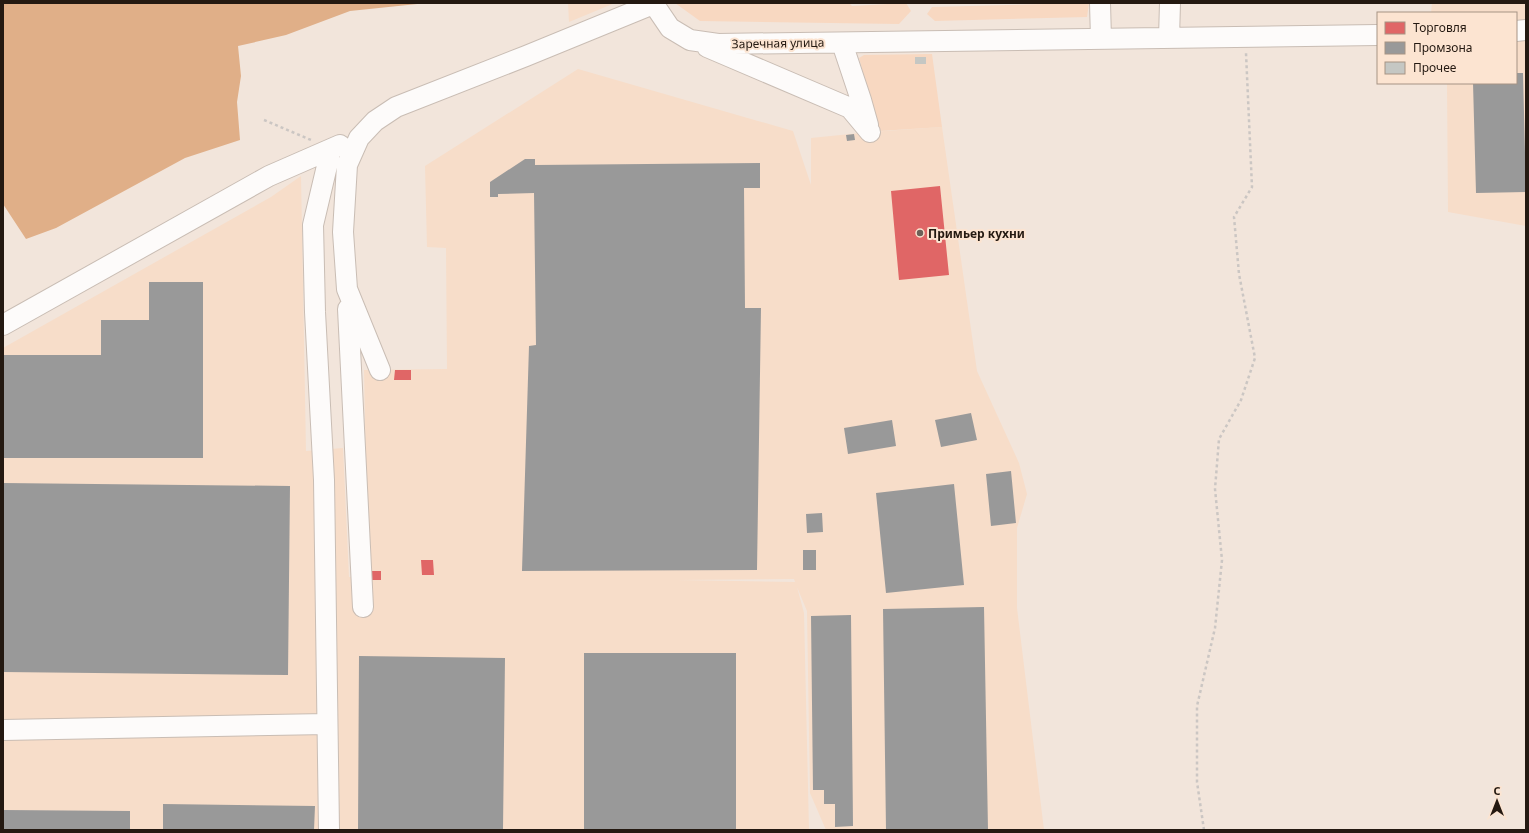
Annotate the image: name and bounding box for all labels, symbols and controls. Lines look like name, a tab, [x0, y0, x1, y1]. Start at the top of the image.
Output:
legend	[1377, 12, 1517, 84]
text: Торговля	[1413, 19, 1467, 36]
street label: Заречная улица	[732, 34, 824, 52]
text: Промзона	[1413, 39, 1472, 56]
text: Прочее	[1413, 59, 1457, 76]
place label: Примьер кухни	[928, 225, 1025, 242]
marker: Примьер кухни	[915, 228, 925, 238]
north arrow	[1477, 781, 1517, 821]
text: С	[1493, 783, 1501, 798]

